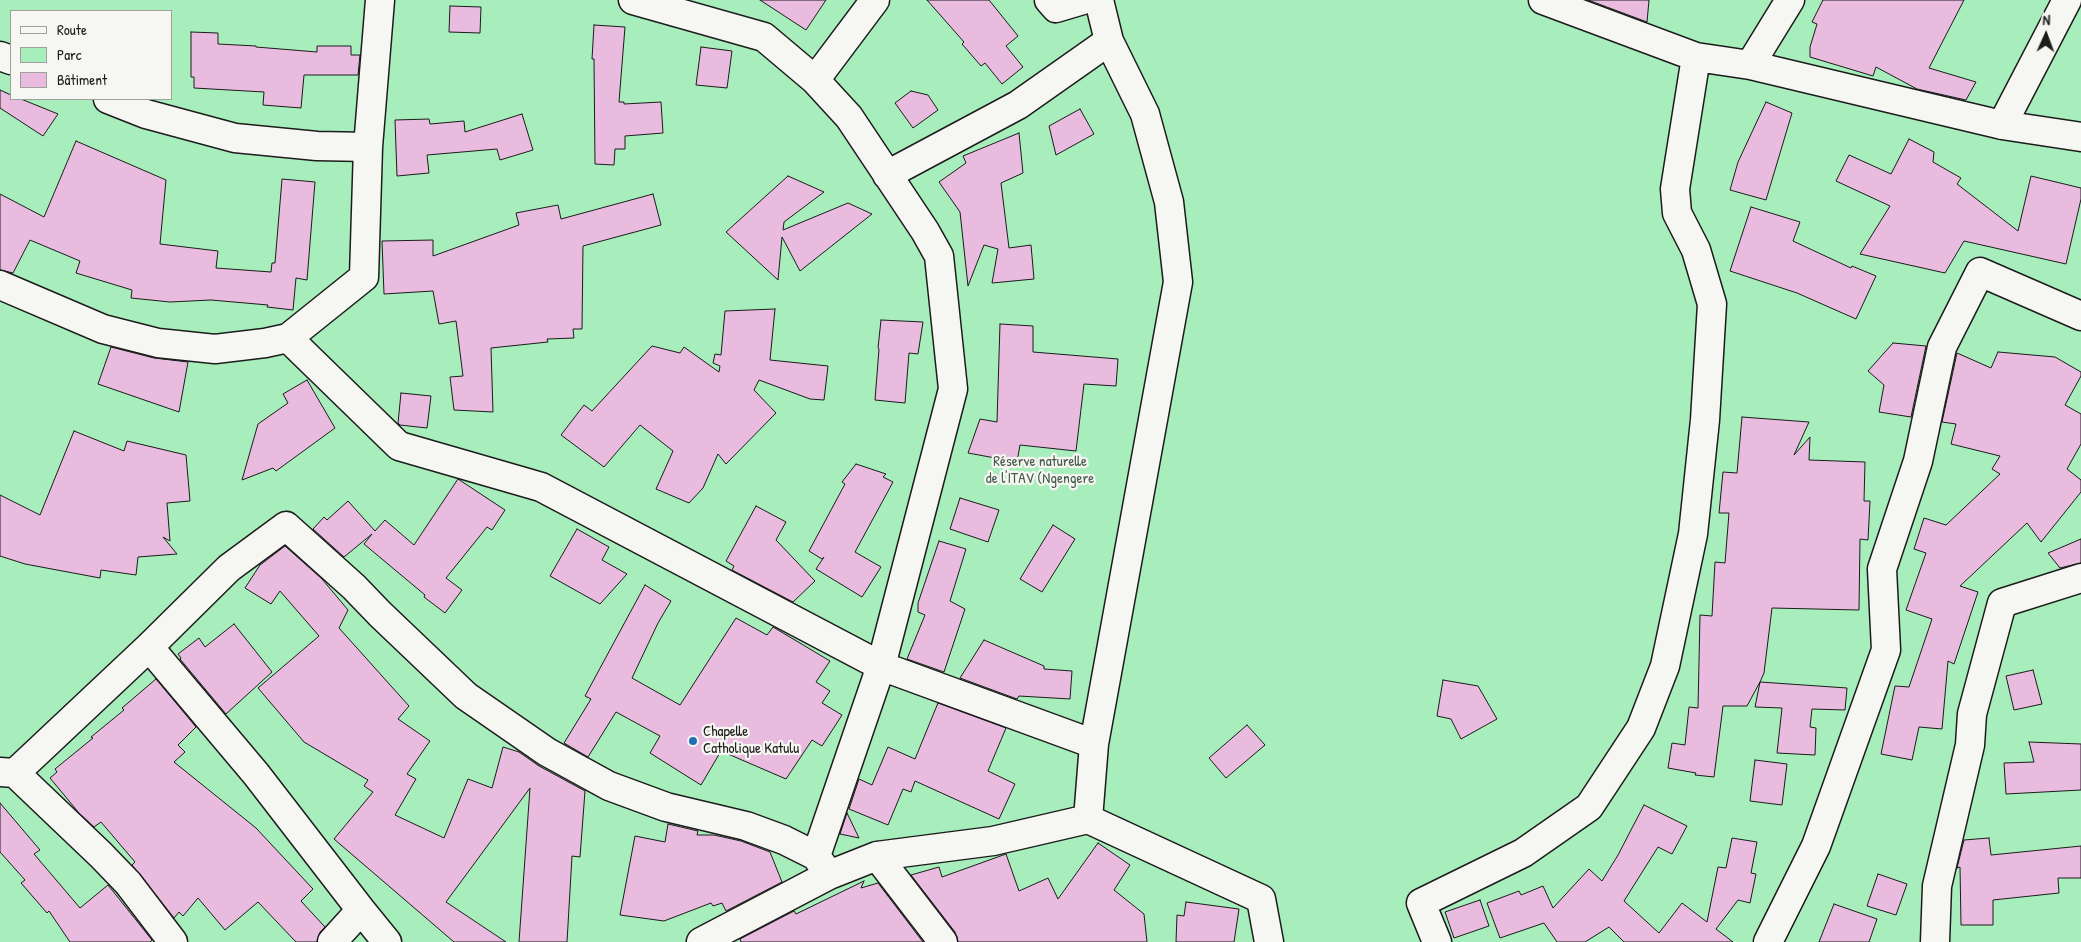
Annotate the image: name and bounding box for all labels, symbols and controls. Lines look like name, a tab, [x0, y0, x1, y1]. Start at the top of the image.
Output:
legend	[10, 10, 172, 100]
north arrow	[2021, 10, 2071, 60]
text: N	[2042, 10, 2051, 29]
text: Route	[57, 19, 87, 40]
text: Parc	[57, 44, 82, 65]
text: Bâtiment	[57, 69, 107, 90]
park label: Réserve naturelle de l'ITAV (Ngengere	[986, 453, 1094, 488]
place label: Chapelle Catholique Katulu	[703, 723, 799, 758]
marker: Chapelle Catholique Katulu	[687, 735, 699, 747]

